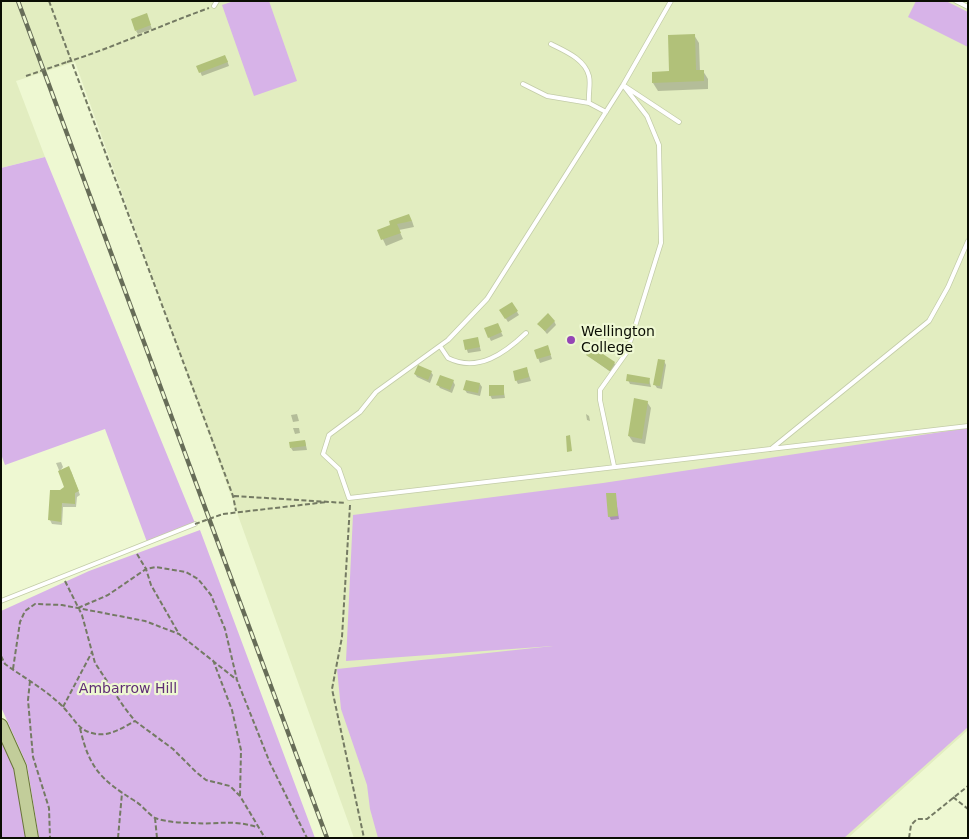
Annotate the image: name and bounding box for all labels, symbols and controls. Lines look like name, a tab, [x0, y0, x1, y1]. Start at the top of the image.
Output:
place label: Wellington College	[581, 324, 655, 357]
marker: Wellington College	[565, 334, 577, 346]
park label: Ambarrow Hill	[79, 681, 177, 697]

